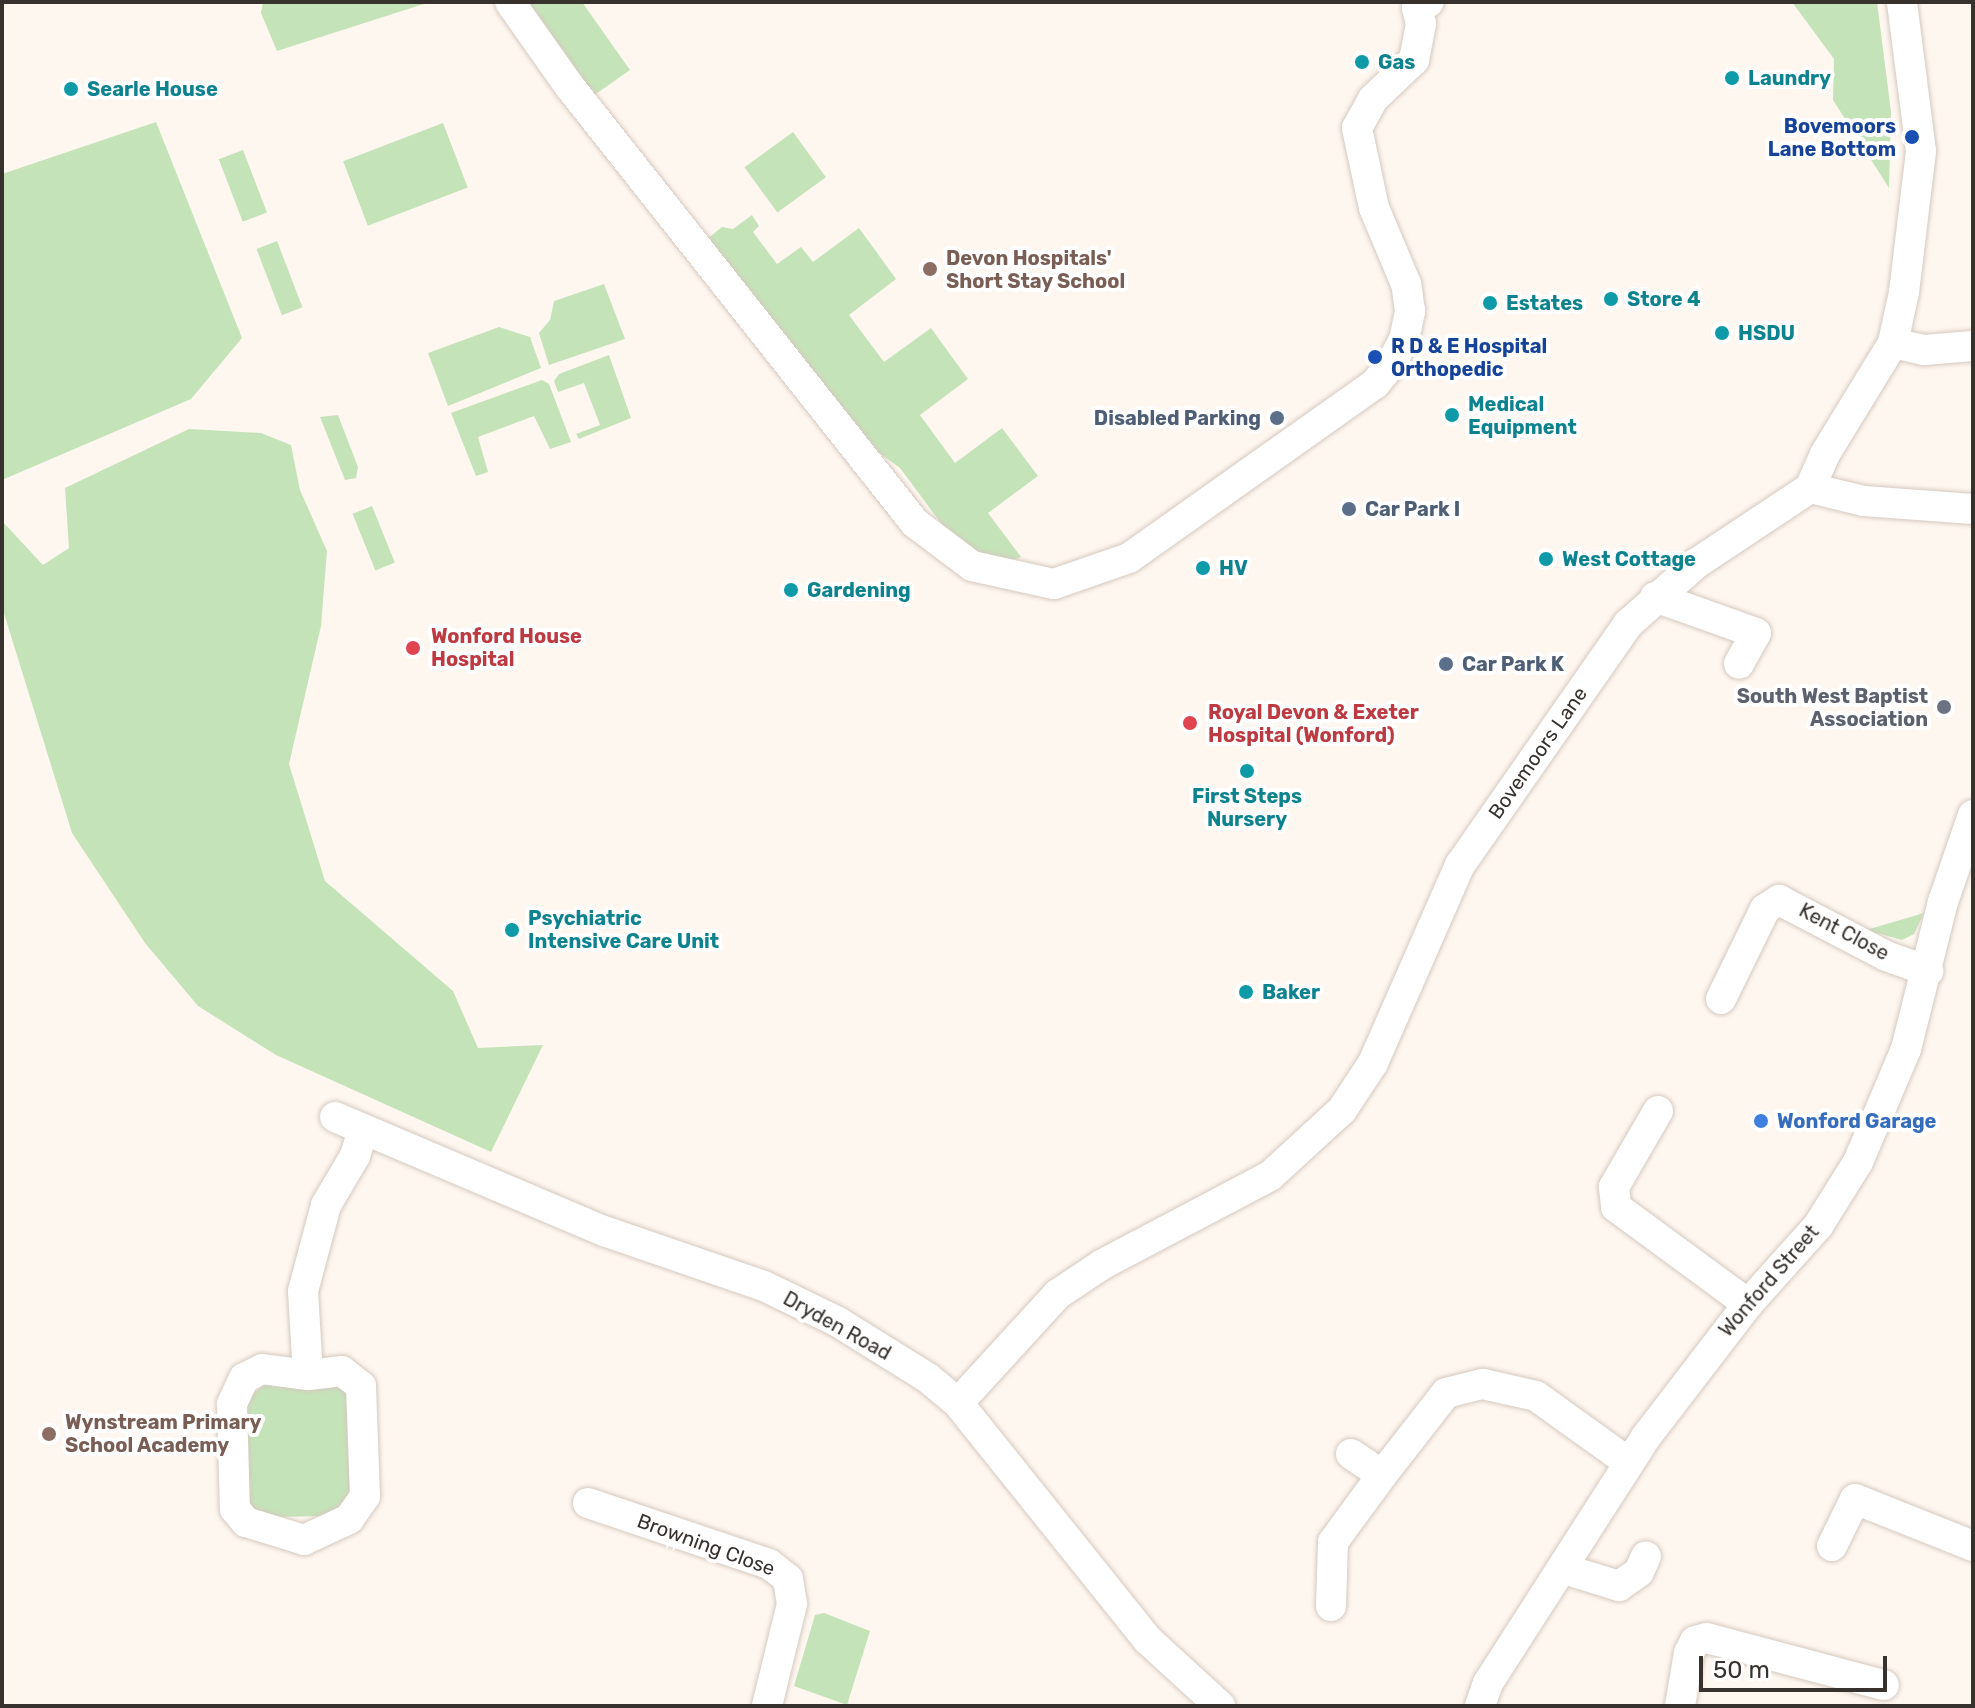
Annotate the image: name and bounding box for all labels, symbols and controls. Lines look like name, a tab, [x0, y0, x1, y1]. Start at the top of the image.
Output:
place label: Gas	[1378, 50, 1415, 74]
marker: Gas	[1353, 53, 1371, 71]
place label: Laundry	[1748, 66, 1831, 90]
marker: Laundry	[1723, 69, 1741, 87]
place label: Searle House	[87, 77, 218, 101]
marker: Searle House	[62, 80, 80, 98]
place label: Bovemoors Lane Bottom	[1768, 114, 1896, 161]
marker: Bovemoors Lane Bottom	[1903, 128, 1921, 146]
place label: Devon Hospitals' Short Stay School	[946, 246, 1126, 293]
marker: Devon Hospitals' Short Stay School	[921, 260, 939, 278]
place label: Store 4	[1627, 287, 1701, 311]
marker: Store 4	[1602, 290, 1620, 308]
place label: Estates	[1506, 291, 1583, 315]
marker: Estates	[1481, 294, 1499, 312]
place label: HSDU	[1738, 321, 1795, 345]
marker: HSDU	[1713, 324, 1731, 342]
place label: R D & E Hospital Orthopedic	[1391, 334, 1547, 381]
marker: R D & E Hospital Orthopedic	[1366, 348, 1384, 366]
place label: Medical Equipment	[1468, 392, 1577, 439]
place label: Disabled Parking	[1094, 406, 1261, 430]
marker: Medical Equipment	[1443, 406, 1461, 424]
marker: Disabled Parking	[1268, 409, 1286, 427]
place label: Car Park I	[1365, 497, 1461, 521]
marker: Car Park I	[1340, 500, 1358, 518]
place label: West Cottage	[1562, 547, 1696, 571]
marker: West Cottage	[1537, 550, 1555, 568]
place label: HV	[1219, 556, 1248, 580]
marker: HV	[1194, 559, 1212, 577]
place label: Gardening	[807, 578, 911, 602]
marker: Gardening	[782, 581, 800, 599]
place label: Wonford House Hospital	[431, 624, 582, 671]
marker: Wonford House Hospital	[402, 637, 424, 659]
place label: Car Park K	[1462, 652, 1565, 676]
marker: Car Park K	[1437, 655, 1455, 673]
street label: Bovemoors Lane	[1484, 682, 1592, 824]
place label: South West Baptist Association	[1736, 684, 1928, 731]
marker: South West Baptist Association	[1935, 698, 1953, 716]
place label: Royal Devon & Exeter Hospital (Wonford)	[1208, 700, 1419, 747]
marker: Royal Devon & Exeter Hospital (Wonford)	[1179, 712, 1201, 734]
marker: First Steps Nursery	[1238, 762, 1256, 780]
place label: First Steps Nursery	[1192, 784, 1302, 831]
street label: Kent Close	[1795, 898, 1893, 966]
place label: Psychiatric Intensive Care Unit	[528, 906, 719, 953]
marker: Psychiatric Intensive Care Unit	[503, 921, 521, 939]
place label: Baker	[1262, 980, 1320, 1004]
marker: Baker	[1237, 983, 1255, 1001]
place label: Wonford Garage	[1777, 1109, 1936, 1133]
marker: Wonford Garage	[1752, 1112, 1770, 1130]
street label: Wonford Street	[1714, 1220, 1824, 1342]
street label: Dryden Road	[779, 1287, 895, 1365]
place label: Wynstream Primary School Academy	[65, 1410, 261, 1457]
marker: Wynstream Primary School Academy	[40, 1425, 58, 1443]
street label: Browning Close	[634, 1509, 778, 1581]
scale bar	[1703, 1640, 1891, 1690]
text: 50 m	[1713, 1656, 1770, 1684]

